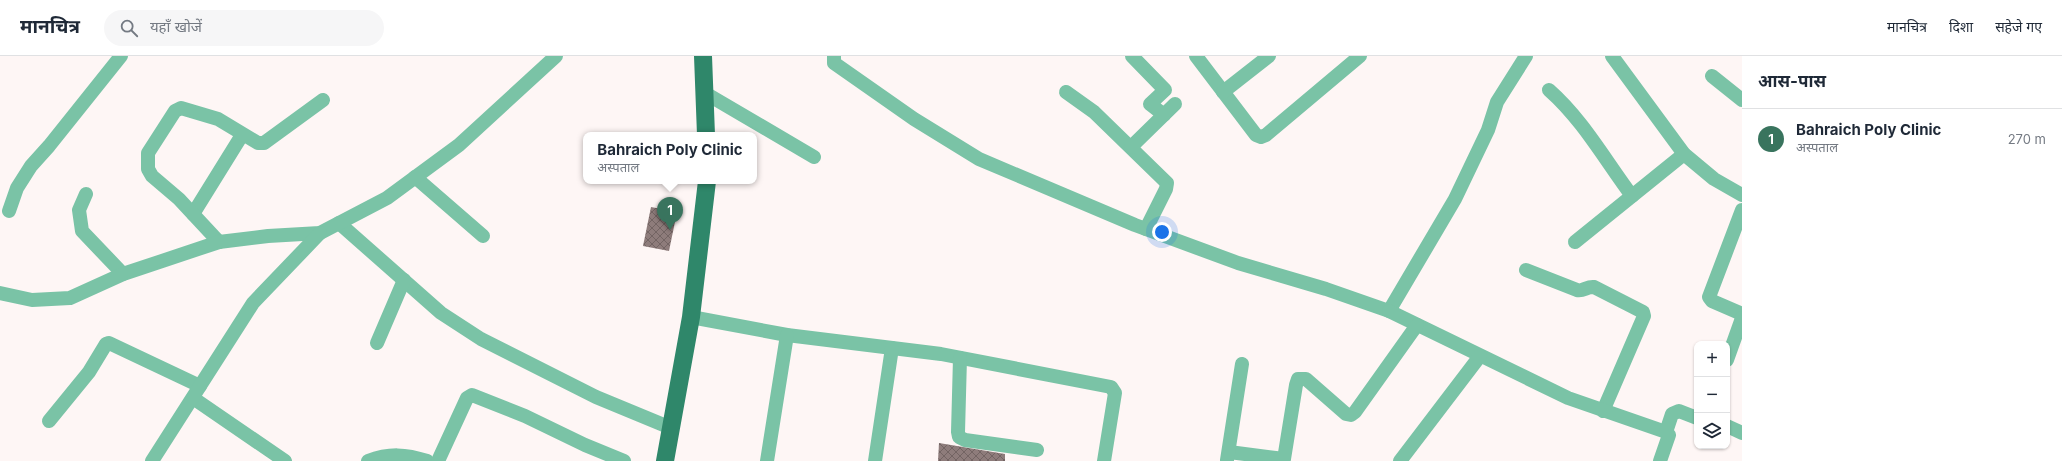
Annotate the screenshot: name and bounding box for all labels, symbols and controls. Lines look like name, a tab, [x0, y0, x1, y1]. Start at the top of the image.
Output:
search box	[104, 10, 384, 46]
text: मानचित्र	[20, 15, 80, 38]
icon: search	[118, 17, 140, 39]
text: यहाँ खोजें	[150, 17, 202, 36]
text: मानचित्र	[1887, 18, 1927, 35]
text: दिशा	[1949, 18, 1973, 35]
text: सहेजे गए	[1995, 18, 2042, 35]
text: आस-पास	[1758, 71, 1826, 91]
text: Bahraich Poly Clinic	[1796, 120, 1941, 139]
text: 1	[1768, 131, 1774, 147]
text: 270 m	[2008, 131, 2046, 147]
popup	[583, 132, 757, 184]
text: अस्पताल	[1796, 139, 1838, 155]
text: Bahraich Poly Clinic	[597, 140, 743, 159]
text: अस्पताल	[597, 159, 639, 175]
pin: 1	[657, 197, 683, 230]
your location	[1152, 222, 1172, 242]
map controls	[1694, 341, 1730, 449]
button: +	[1694, 341, 1730, 377]
button: −	[1694, 377, 1730, 413]
button: layers	[1694, 413, 1730, 449]

